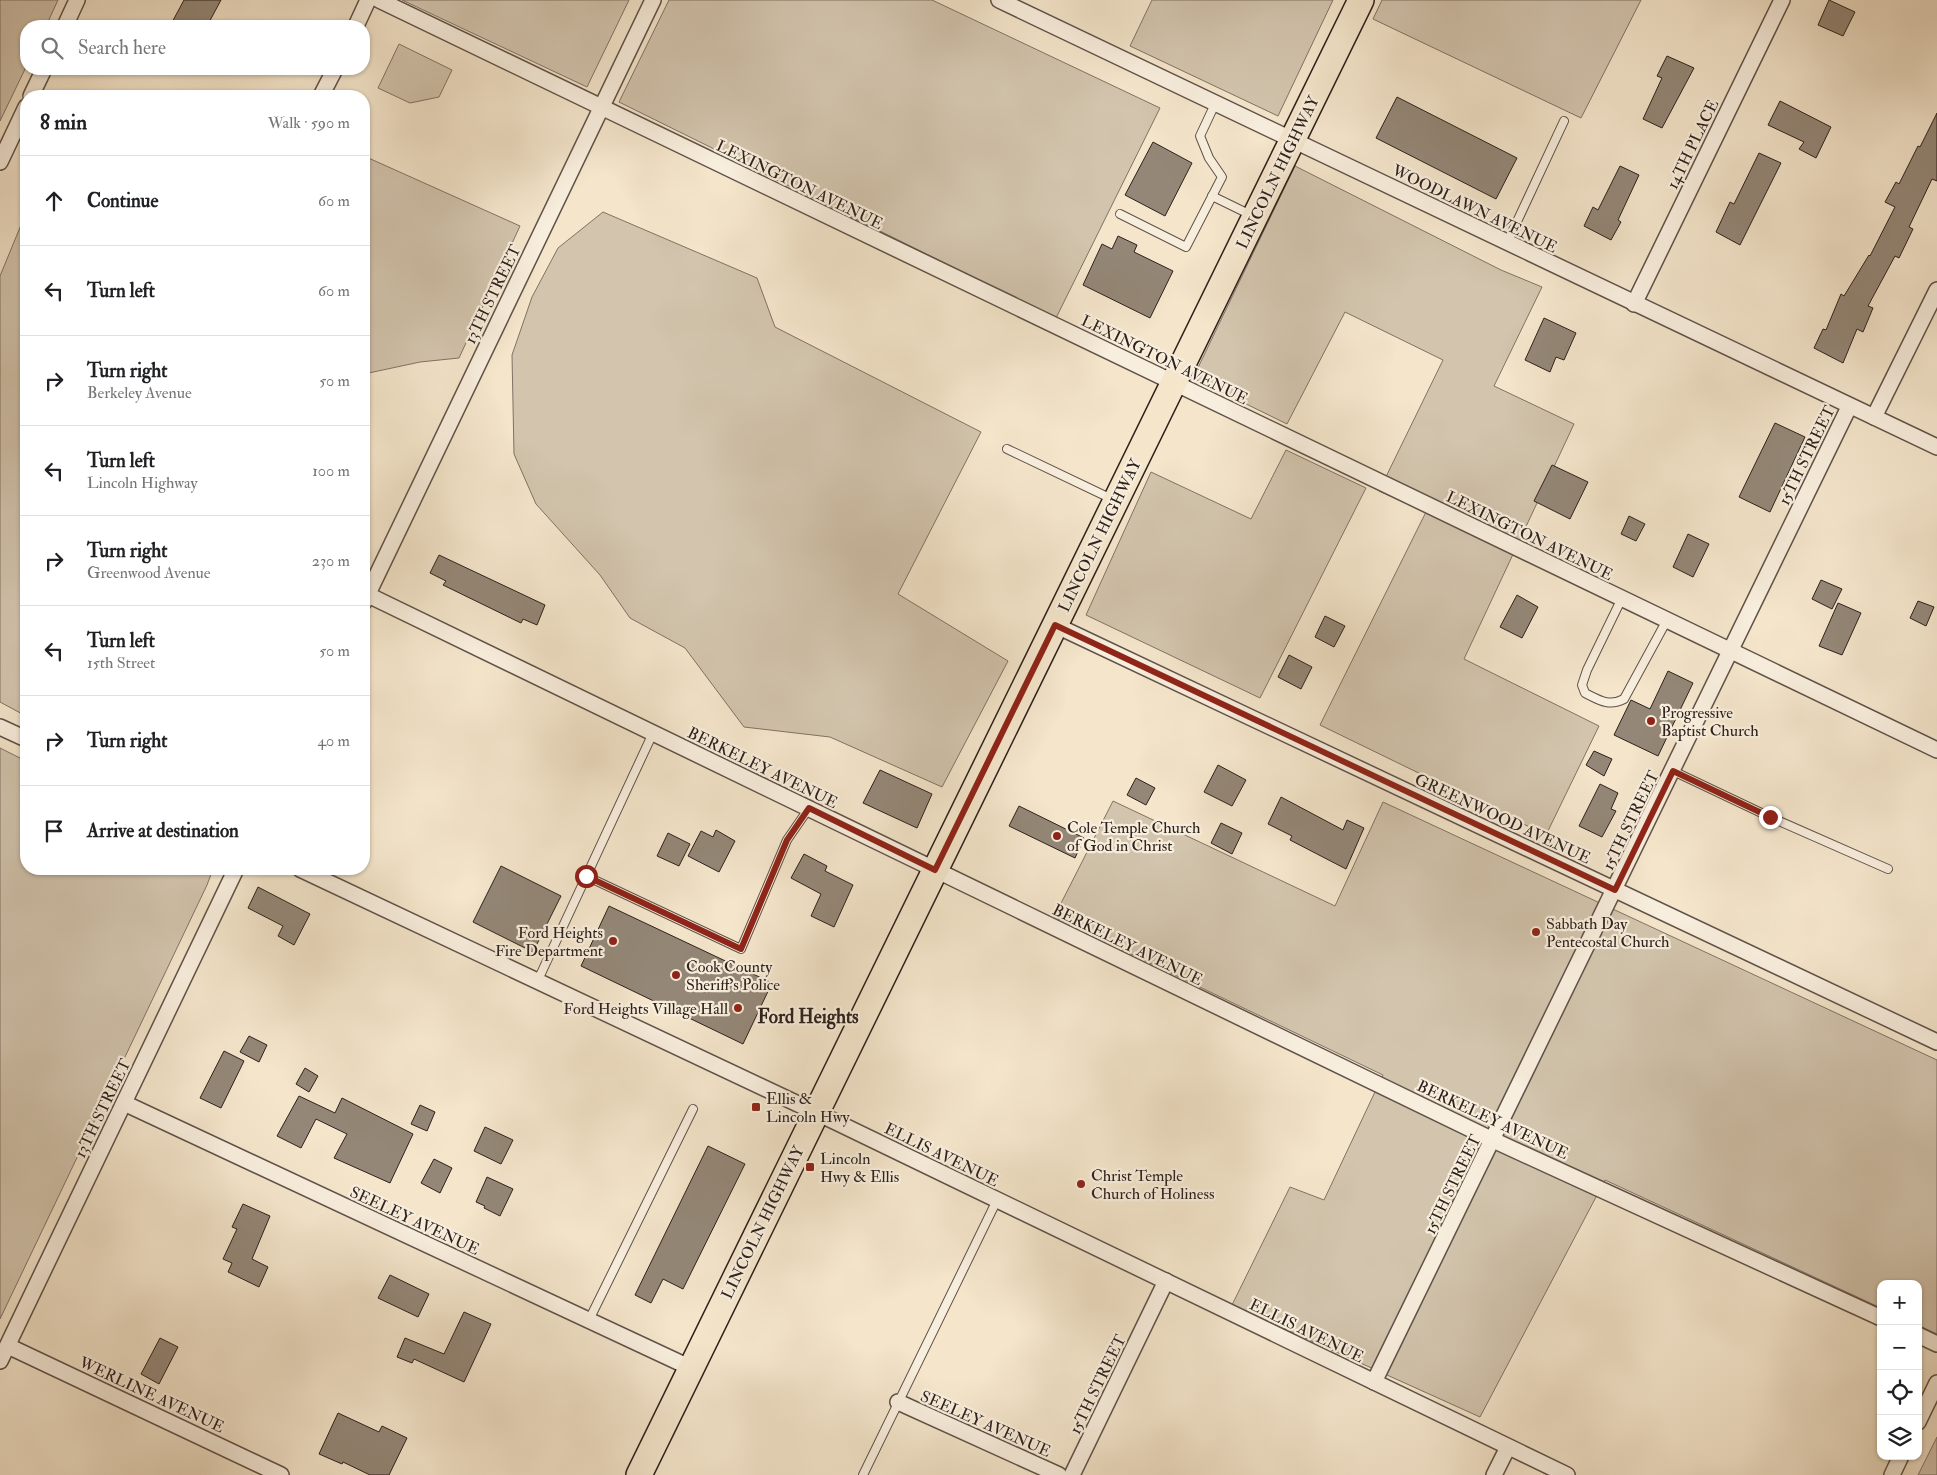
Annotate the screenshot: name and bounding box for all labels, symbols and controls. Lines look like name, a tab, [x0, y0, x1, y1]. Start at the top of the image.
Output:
search box	[20, 20, 370, 75]
icon: search	[38, 34, 66, 62]
text: Search here	[78, 36, 166, 60]
street label: LINCOLN HIGHWAY	[1232, 92, 1324, 252]
street label: 14TH PLACE	[1663, 96, 1723, 192]
text: 8 min	[40, 109, 87, 136]
text: Walk · 590 m	[268, 113, 350, 133]
street label: LEXINGTON AVENUE	[713, 136, 886, 234]
street label: WOODLAWN AVENUE	[1388, 160, 1560, 258]
icon: ahead	[40, 187, 68, 215]
text: Continue	[87, 189, 158, 213]
text: 60 m	[318, 191, 350, 211]
street label: 13TH STREET	[460, 242, 525, 347]
icon: left	[40, 277, 68, 305]
text: Turn left	[87, 279, 155, 303]
text: 60 m	[318, 281, 350, 301]
street label: LEXINGTON AVENUE	[1078, 311, 1251, 409]
text: Turn right	[87, 359, 167, 383]
icon: right	[40, 367, 68, 395]
text: 50 m	[319, 371, 350, 391]
text: Berkeley Avenue	[87, 383, 192, 403]
street label: 15TH STREET	[1774, 402, 1840, 508]
text: Turn left	[87, 449, 155, 473]
street label: LINCOLN HIGHWAY	[1054, 455, 1146, 615]
icon: left	[40, 457, 68, 485]
text: 100 m	[312, 461, 350, 481]
text: Lincoln Highway	[87, 473, 198, 493]
street label: LEXINGTON AVENUE	[1443, 487, 1616, 585]
text: Turn right	[87, 539, 167, 563]
icon: right	[40, 547, 68, 575]
text: 230 m	[312, 551, 350, 571]
text: Greenwood Avenue	[87, 563, 211, 583]
text: Turn left	[87, 629, 155, 653]
icon: left	[40, 637, 68, 665]
text: 50 m	[319, 641, 350, 661]
text: 15th Street	[87, 653, 155, 673]
place label: Progressive Baptist Church	[1661, 703, 1759, 742]
marker: Progressive Baptist Church	[1645, 715, 1657, 727]
street label: BERKELEY AVENUE	[684, 723, 841, 813]
icon: right	[40, 727, 68, 755]
text: Turn right	[87, 729, 167, 753]
text: 40 m	[317, 731, 350, 751]
street label: 15TH STREET	[1598, 767, 1664, 873]
street label: GREENWOOD AVENUE	[1411, 769, 1594, 868]
route end	[1759, 806, 1782, 829]
icon: arrive	[40, 817, 68, 845]
place label: Cole Temple Church of God in Christ	[1067, 818, 1201, 856]
text: Arrive at destination	[87, 819, 239, 843]
marker: Cole Temple Church of God in Christ	[1051, 830, 1063, 842]
route start	[575, 865, 598, 888]
street label: BERKELEY AVENUE	[1049, 900, 1206, 990]
place label: Sabbath Day Pentecostal Church	[1546, 914, 1670, 952]
place label: Ford Heights Fire Department	[495, 923, 603, 962]
marker: Sabbath Day Pentecostal Church	[1530, 926, 1542, 938]
marker: Ford Heights Fire Department	[607, 935, 619, 947]
place label: Cook County Sheriff's Police	[686, 957, 780, 995]
marker: Cook County Sheriff's Police	[670, 969, 682, 981]
place label: Ford Heights Village Hall	[563, 999, 728, 1019]
marker: Ford Heights Village Hall	[732, 1002, 744, 1014]
district label: Ford Heights	[757, 1005, 859, 1030]
street label: 13TH STREET	[70, 1056, 135, 1161]
street label: BERKELEY AVENUE	[1414, 1076, 1571, 1164]
place label: Ellis & Lincoln Hwy	[766, 1089, 851, 1127]
marker: Ellis & Lincoln Hwy	[750, 1101, 762, 1113]
street label: ELLIS AVENUE	[881, 1119, 1002, 1191]
street label: 15TH STREET	[1420, 1131, 1486, 1237]
street label: LINCOLN HIGHWAY	[717, 1142, 809, 1302]
place label: Lincoln Hwy & Ellis	[820, 1149, 899, 1187]
marker: Lincoln Hwy & Ellis	[804, 1161, 816, 1173]
place label: Christ Temple Church of Holiness	[1091, 1166, 1214, 1204]
marker: Christ Temple Church of Holiness	[1075, 1178, 1087, 1190]
street label: SEELEY AVENUE	[347, 1182, 483, 1260]
map controls	[1877, 1280, 1922, 1460]
button: +	[1877, 1280, 1922, 1325]
street label: ELLIS AVENUE	[1246, 1295, 1367, 1367]
button: −	[1877, 1325, 1922, 1370]
street label: 15TH STREET	[1065, 1331, 1131, 1437]
street label: WERLINE AVENUE	[75, 1352, 227, 1437]
button: locate	[1877, 1370, 1922, 1415]
street label: SEELEY AVENUE	[917, 1386, 1054, 1462]
button: layers	[1877, 1415, 1922, 1460]

